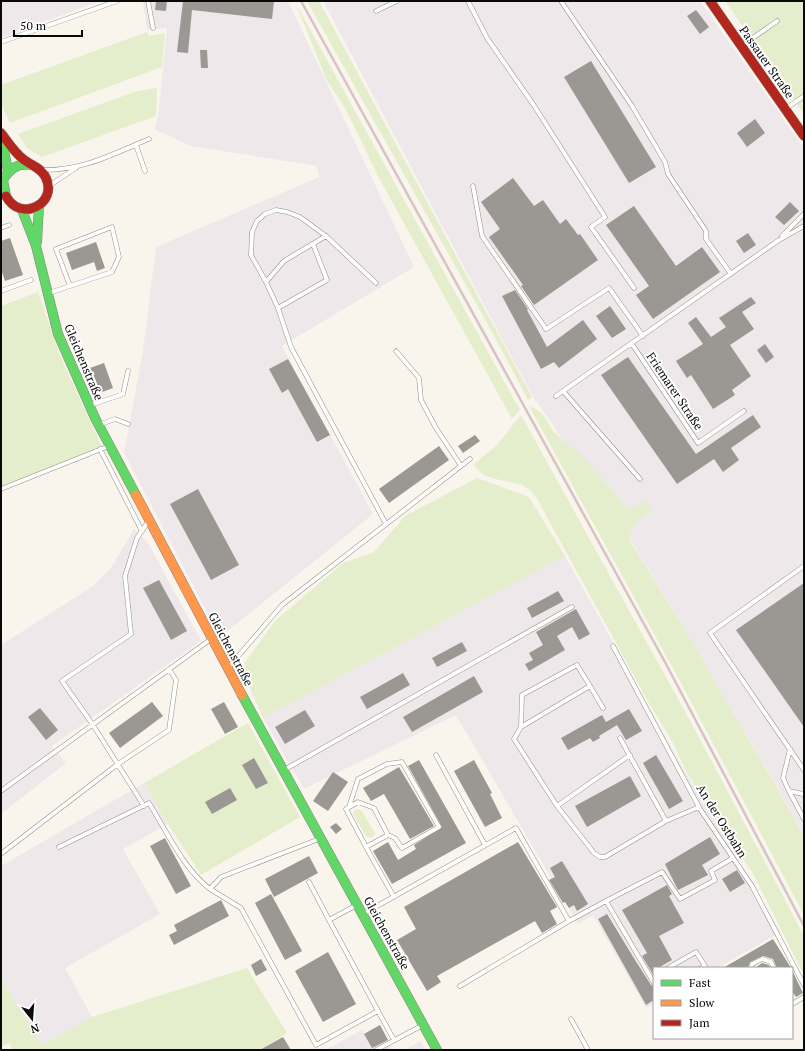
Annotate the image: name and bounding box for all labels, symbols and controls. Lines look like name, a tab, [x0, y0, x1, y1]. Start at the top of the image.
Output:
scale bar	[14, 12, 82, 38]
text: 50 m	[20, 18, 47, 33]
street label: Passauer Straße	[736, 23, 798, 101]
street label: Gleichenstraße	[61, 322, 107, 402]
street label: Friemarer Straße	[643, 349, 707, 433]
street label: Gleichenstraße	[205, 610, 257, 688]
street label: An der Ostbahn	[693, 782, 751, 860]
street label: Gleichenstraße	[361, 894, 413, 972]
legend	[653, 967, 793, 1039]
text: Fast	[689, 975, 712, 990]
text: Slow	[689, 995, 715, 1010]
north arrow	[12, 999, 52, 1039]
text: Jam	[689, 1015, 710, 1030]
text: N	[28, 1021, 41, 1037]

